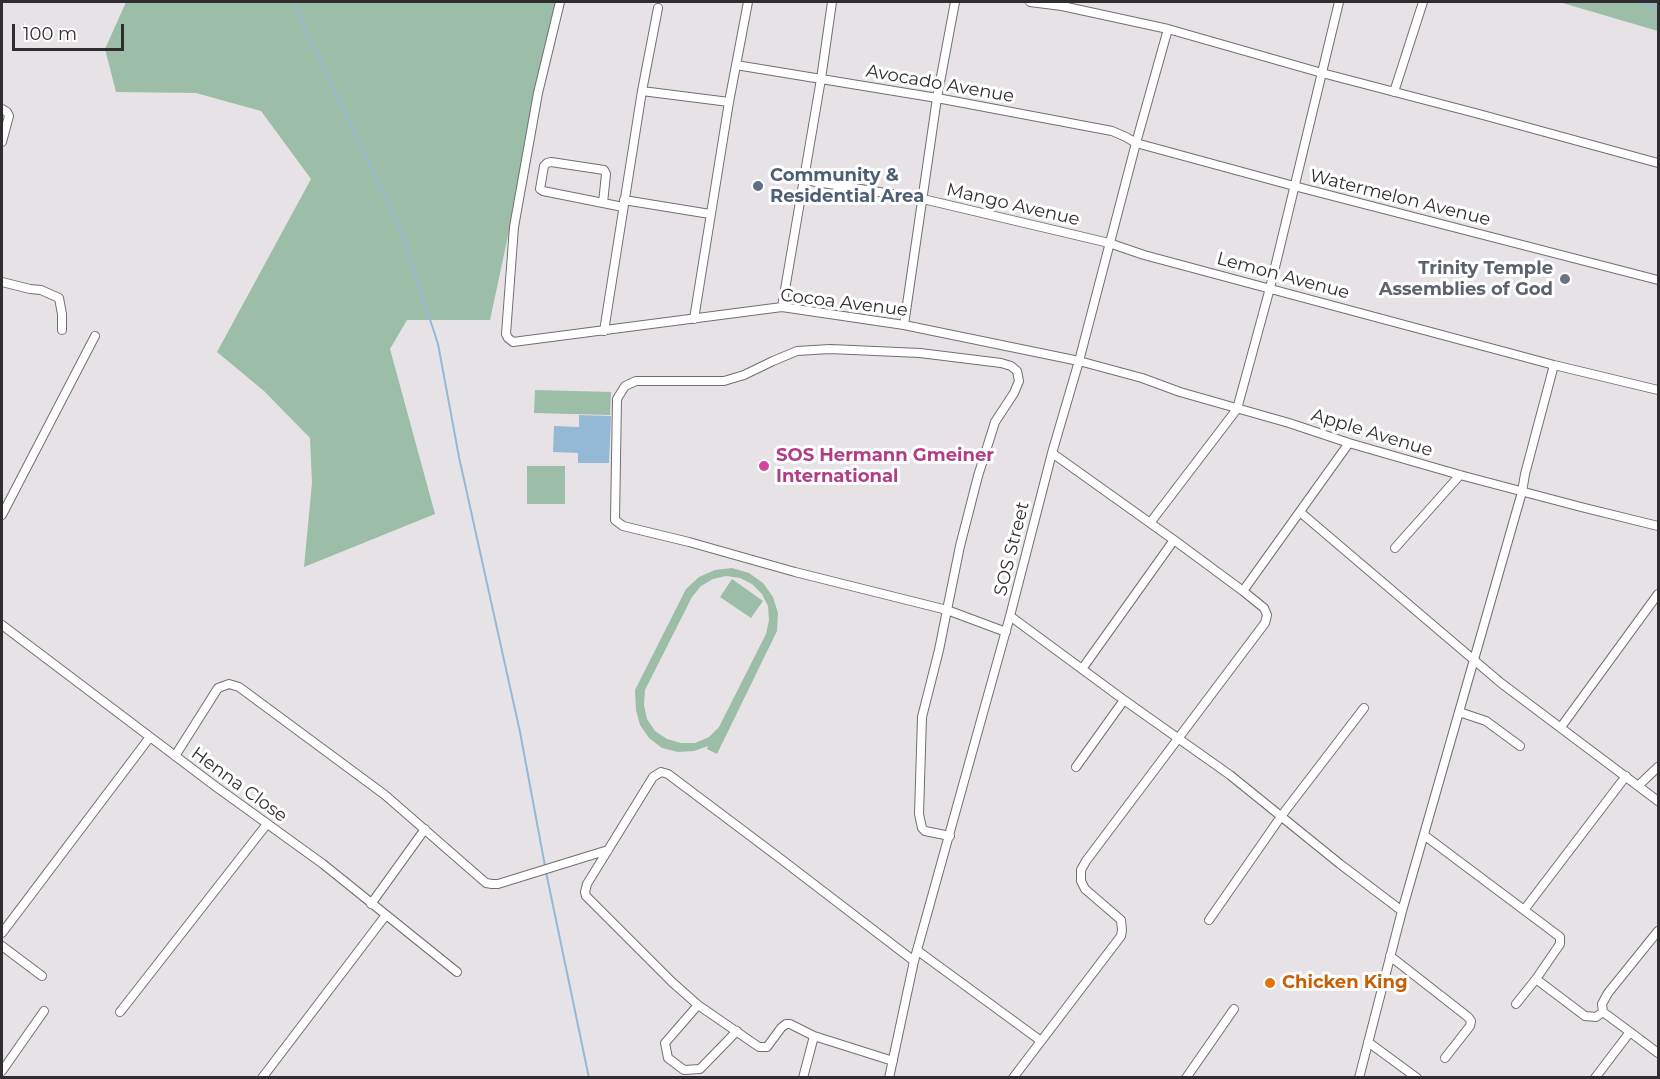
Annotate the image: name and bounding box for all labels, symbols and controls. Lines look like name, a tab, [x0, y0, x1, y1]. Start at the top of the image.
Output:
scale bar	[15, 12, 128, 50]
text: 100 m	[23, 23, 77, 45]
street label: Avocado Avenue	[864, 60, 1016, 108]
place label: Community & Residential Area	[770, 165, 924, 207]
street label: Watermelon Avenue	[1307, 165, 1493, 231]
marker: Community & Residential Area	[751, 179, 765, 193]
street label: Mango Avenue	[944, 179, 1082, 231]
street label: Lemon Avenue	[1214, 248, 1352, 304]
place label: Trinity Temple Assemblies of God	[1379, 258, 1553, 300]
marker: Trinity Temple Assemblies of God	[1558, 272, 1572, 286]
street label: Cocoa Avenue	[779, 284, 909, 322]
street label: Apple Avenue	[1309, 404, 1435, 462]
place label: SOS Hermann Gmeiner International	[776, 445, 994, 488]
marker: SOS Hermann Gmeiner International	[757, 459, 771, 473]
street label: SOS Street	[990, 500, 1034, 598]
street label: Henna Close	[187, 743, 291, 827]
place label: Chicken King	[1282, 972, 1408, 994]
marker: Chicken King	[1263, 976, 1277, 990]

